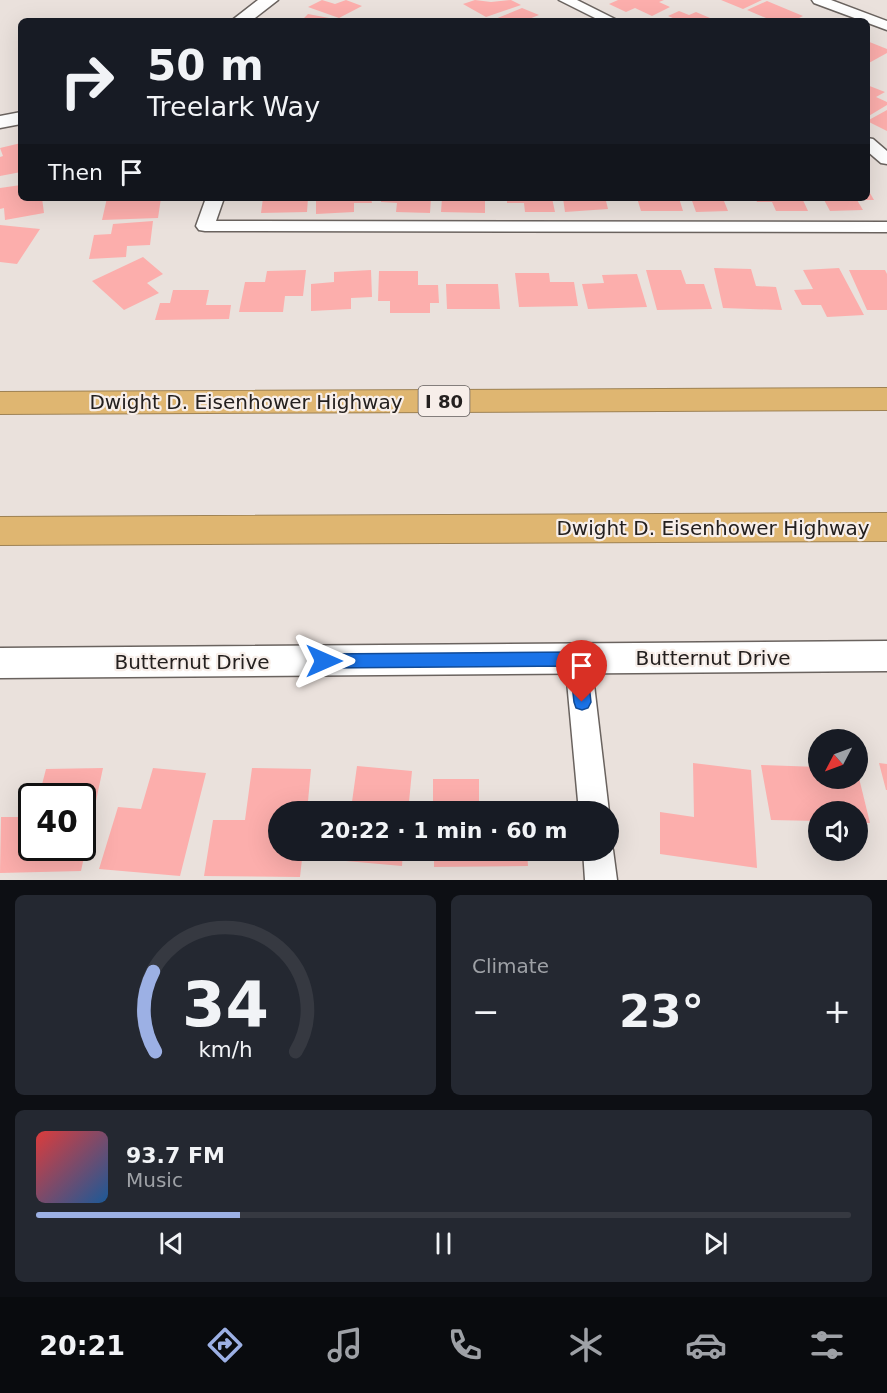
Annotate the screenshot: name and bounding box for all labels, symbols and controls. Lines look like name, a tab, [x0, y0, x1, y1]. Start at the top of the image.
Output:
text: 50 m	[147, 41, 264, 90]
icon: right	[48, 42, 126, 120]
text: Treelark Way	[147, 91, 320, 122]
icon: arrive	[115, 156, 148, 189]
text: Then	[48, 160, 103, 185]
road number: I 80	[418, 386, 470, 416]
street label: Dwight D. Eisenhower Highway	[89, 390, 403, 414]
street label: Dwight D. Eisenhower Highway	[556, 516, 870, 540]
position arrow	[292, 629, 356, 693]
pin	[556, 640, 607, 702]
street label: Butternut Drive	[635, 646, 791, 670]
icon: arrive	[565, 649, 598, 682]
street label: Butternut Drive	[114, 650, 270, 674]
north arrow	[808, 729, 868, 789]
map controls	[808, 729, 868, 861]
speed limit sign: 40	[18, 783, 96, 861]
button: sound	[808, 801, 868, 861]
text: 20:22 · 1 min · 60 m	[320, 818, 567, 843]
text: Climate	[472, 954, 549, 978]
text: 34	[182, 968, 269, 1041]
text: 23°	[619, 985, 704, 1038]
text: −	[472, 992, 500, 1031]
text: +	[823, 992, 851, 1031]
text: km/h	[198, 1037, 253, 1062]
text: 93.7 FM	[126, 1143, 225, 1168]
text: Music	[126, 1168, 183, 1192]
icon: previous	[155, 1227, 188, 1260]
icon: pause	[427, 1227, 460, 1260]
icon: next	[699, 1227, 732, 1260]
icon: directions	[204, 1324, 246, 1366]
icon: music	[324, 1324, 366, 1366]
icon: phone	[444, 1324, 486, 1366]
icon: climate	[565, 1324, 607, 1366]
icon: car	[685, 1324, 727, 1366]
icon: filters	[806, 1324, 848, 1366]
text: 20:21	[39, 1330, 125, 1361]

